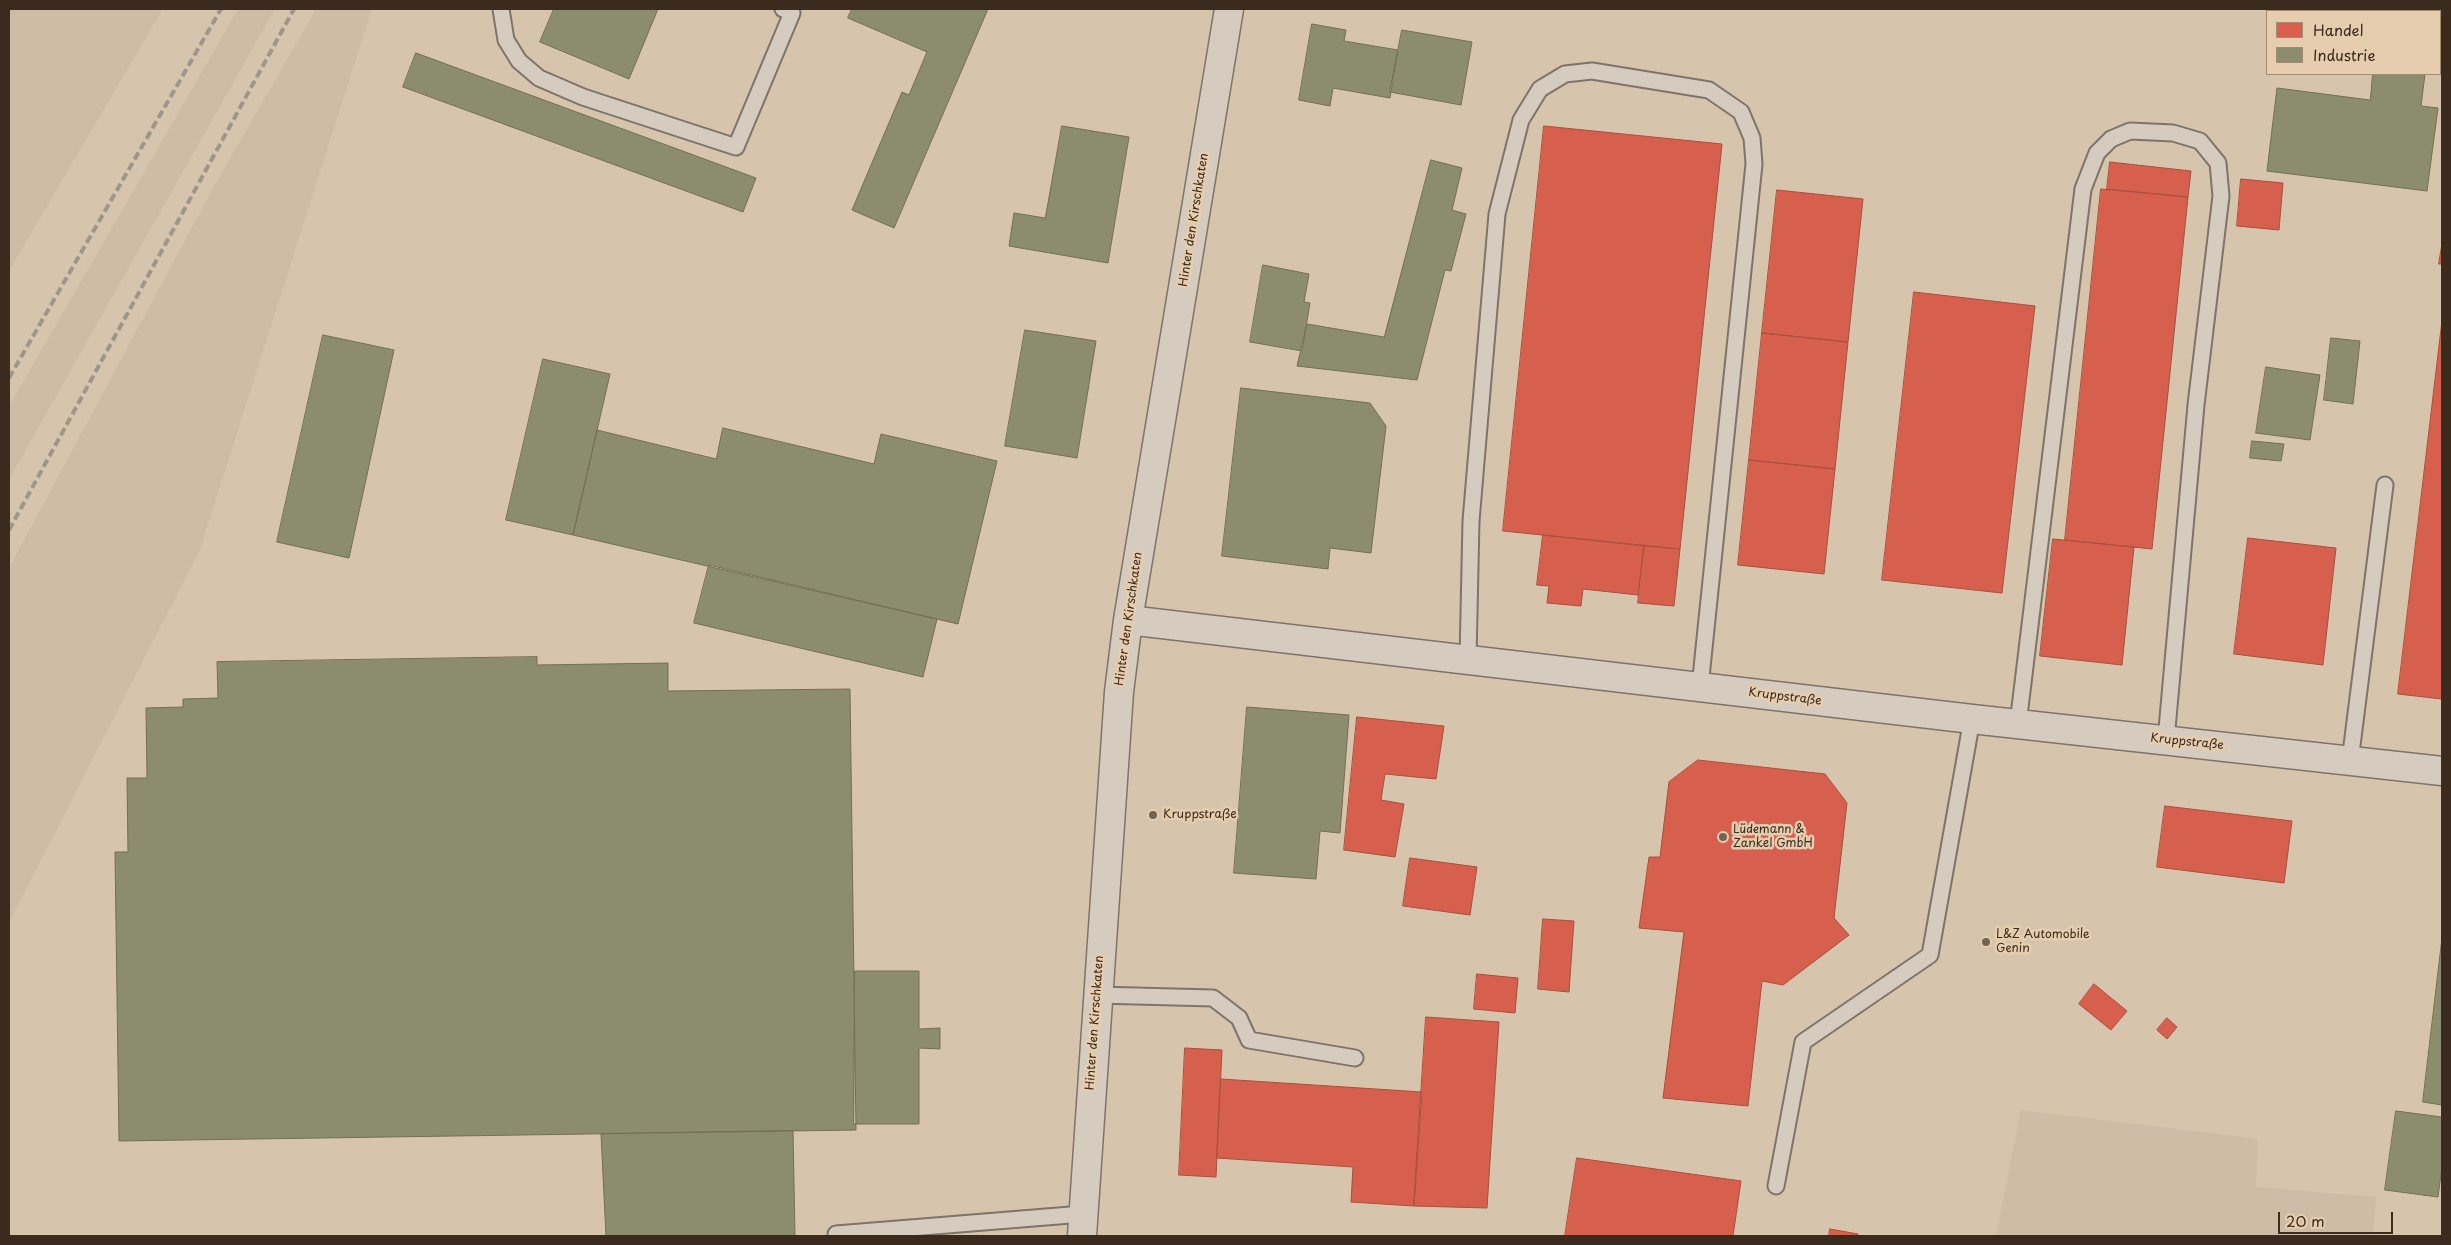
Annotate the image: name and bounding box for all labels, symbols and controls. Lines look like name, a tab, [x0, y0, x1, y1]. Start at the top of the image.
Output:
legend	[2266, 10, 2441, 75]
text: Handel	[2313, 18, 2364, 41]
text: Industrie	[2313, 43, 2375, 66]
street label: Hinter den Kirschkaten	[1176, 152, 1212, 288]
street label: Hinter den Kirschkaten	[1112, 551, 1146, 687]
street label: Kruppstraße	[1748, 685, 1822, 709]
street label: Kruppstraße	[2150, 731, 2224, 753]
place label: Kruppstraße	[1163, 808, 1237, 822]
marker: Kruppstraße	[1147, 809, 1159, 821]
place label: Lüdemann & Zankel GmbH	[1733, 823, 1813, 851]
marker: Lüdemann & Zankel GmbH	[1717, 831, 1729, 843]
place label: L&Z Automobile Genin	[1996, 928, 2090, 956]
marker: L&Z Automobile Genin	[1980, 936, 1992, 948]
street label: Hinter den Kirschkaten	[1083, 955, 1107, 1091]
scale bar	[2281, 1202, 2396, 1234]
text: 20 m	[2286, 1209, 2325, 1232]

